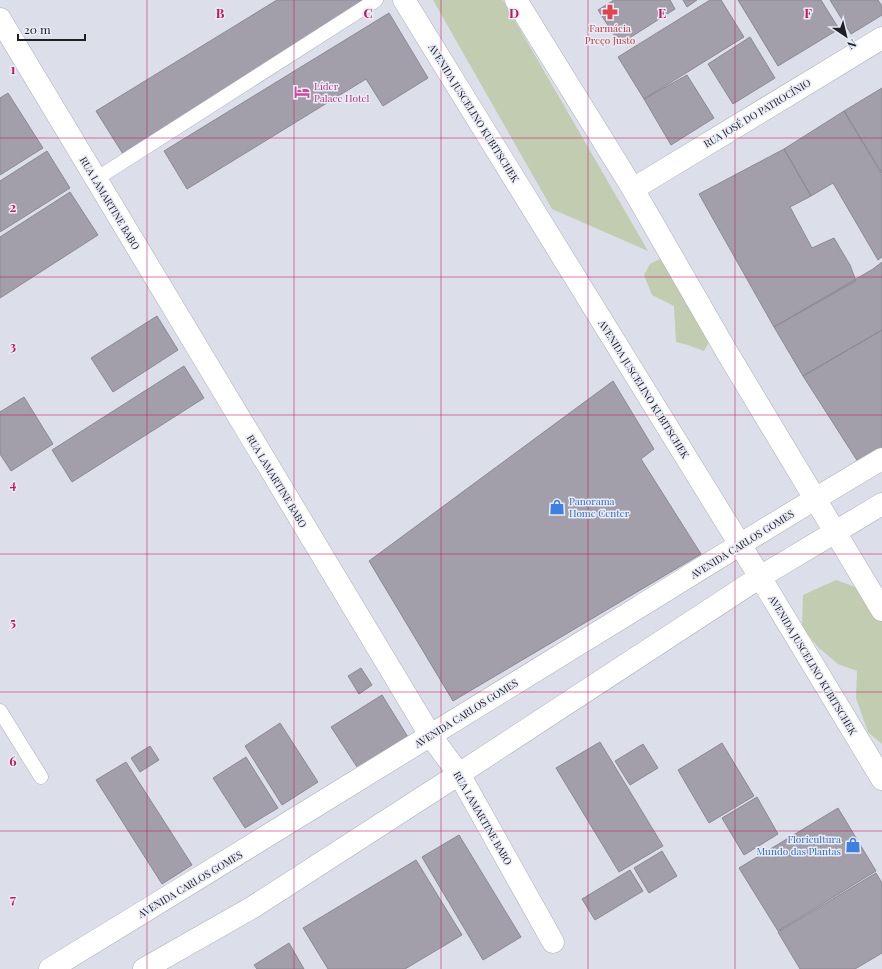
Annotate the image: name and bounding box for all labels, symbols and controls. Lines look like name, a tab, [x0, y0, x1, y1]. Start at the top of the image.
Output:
pharmacy icon: Farmácia Preço Justo	[601, 3, 619, 21]
text: B	[216, 4, 225, 21]
text: C	[363, 4, 373, 21]
text: D	[509, 4, 519, 21]
text: E	[658, 4, 666, 21]
text: F	[804, 4, 812, 21]
scale bar	[18, 16, 85, 42]
north arrow	[826, 16, 866, 56]
text: 20 m	[24, 21, 51, 37]
place label: Farmácia Preço Justo	[585, 21, 636, 47]
text: N	[844, 36, 860, 53]
street label: AVENIDA JUSCELINO KUBITSCHEK	[425, 40, 523, 185]
text: 1	[11, 60, 16, 77]
street label: RUA JOSÉ DO PATROCÍNIO	[701, 75, 813, 151]
place label: Líder Palace Hotel	[314, 79, 369, 105]
hotel icon: Líder Palace Hotel	[293, 83, 311, 101]
street label: RUA LAMARTINE BABO	[77, 154, 143, 252]
text: 2	[10, 198, 17, 215]
street label: AVENIDA JUSCELINO KUBITSCHEK	[595, 316, 693, 461]
text: 3	[10, 337, 16, 354]
street label: RUA LAMARTINE BABO	[244, 432, 310, 530]
text: 4	[10, 475, 17, 492]
place label: Panorama Home Center	[569, 494, 630, 520]
shop icon: Panorama Home Center	[548, 498, 566, 516]
street label: AVENIDA CARLOS GOMES	[687, 506, 796, 582]
street label: AVENIDA JUSCELINO KUBITSCHEK	[765, 592, 861, 738]
text: 5	[10, 613, 16, 630]
street label: AVENIDA CARLOS GOMES	[411, 675, 520, 751]
text: 6	[9, 752, 17, 769]
street label: RUA LAMARTINE BABO	[450, 769, 516, 867]
place label: Floricultura Mundo das Plantas	[757, 832, 841, 858]
shop icon: Floricultura Mundo das Plantas	[844, 836, 862, 854]
street label: AVENIDA CARLOS GOMES	[134, 847, 245, 921]
text: 7	[10, 890, 16, 907]

